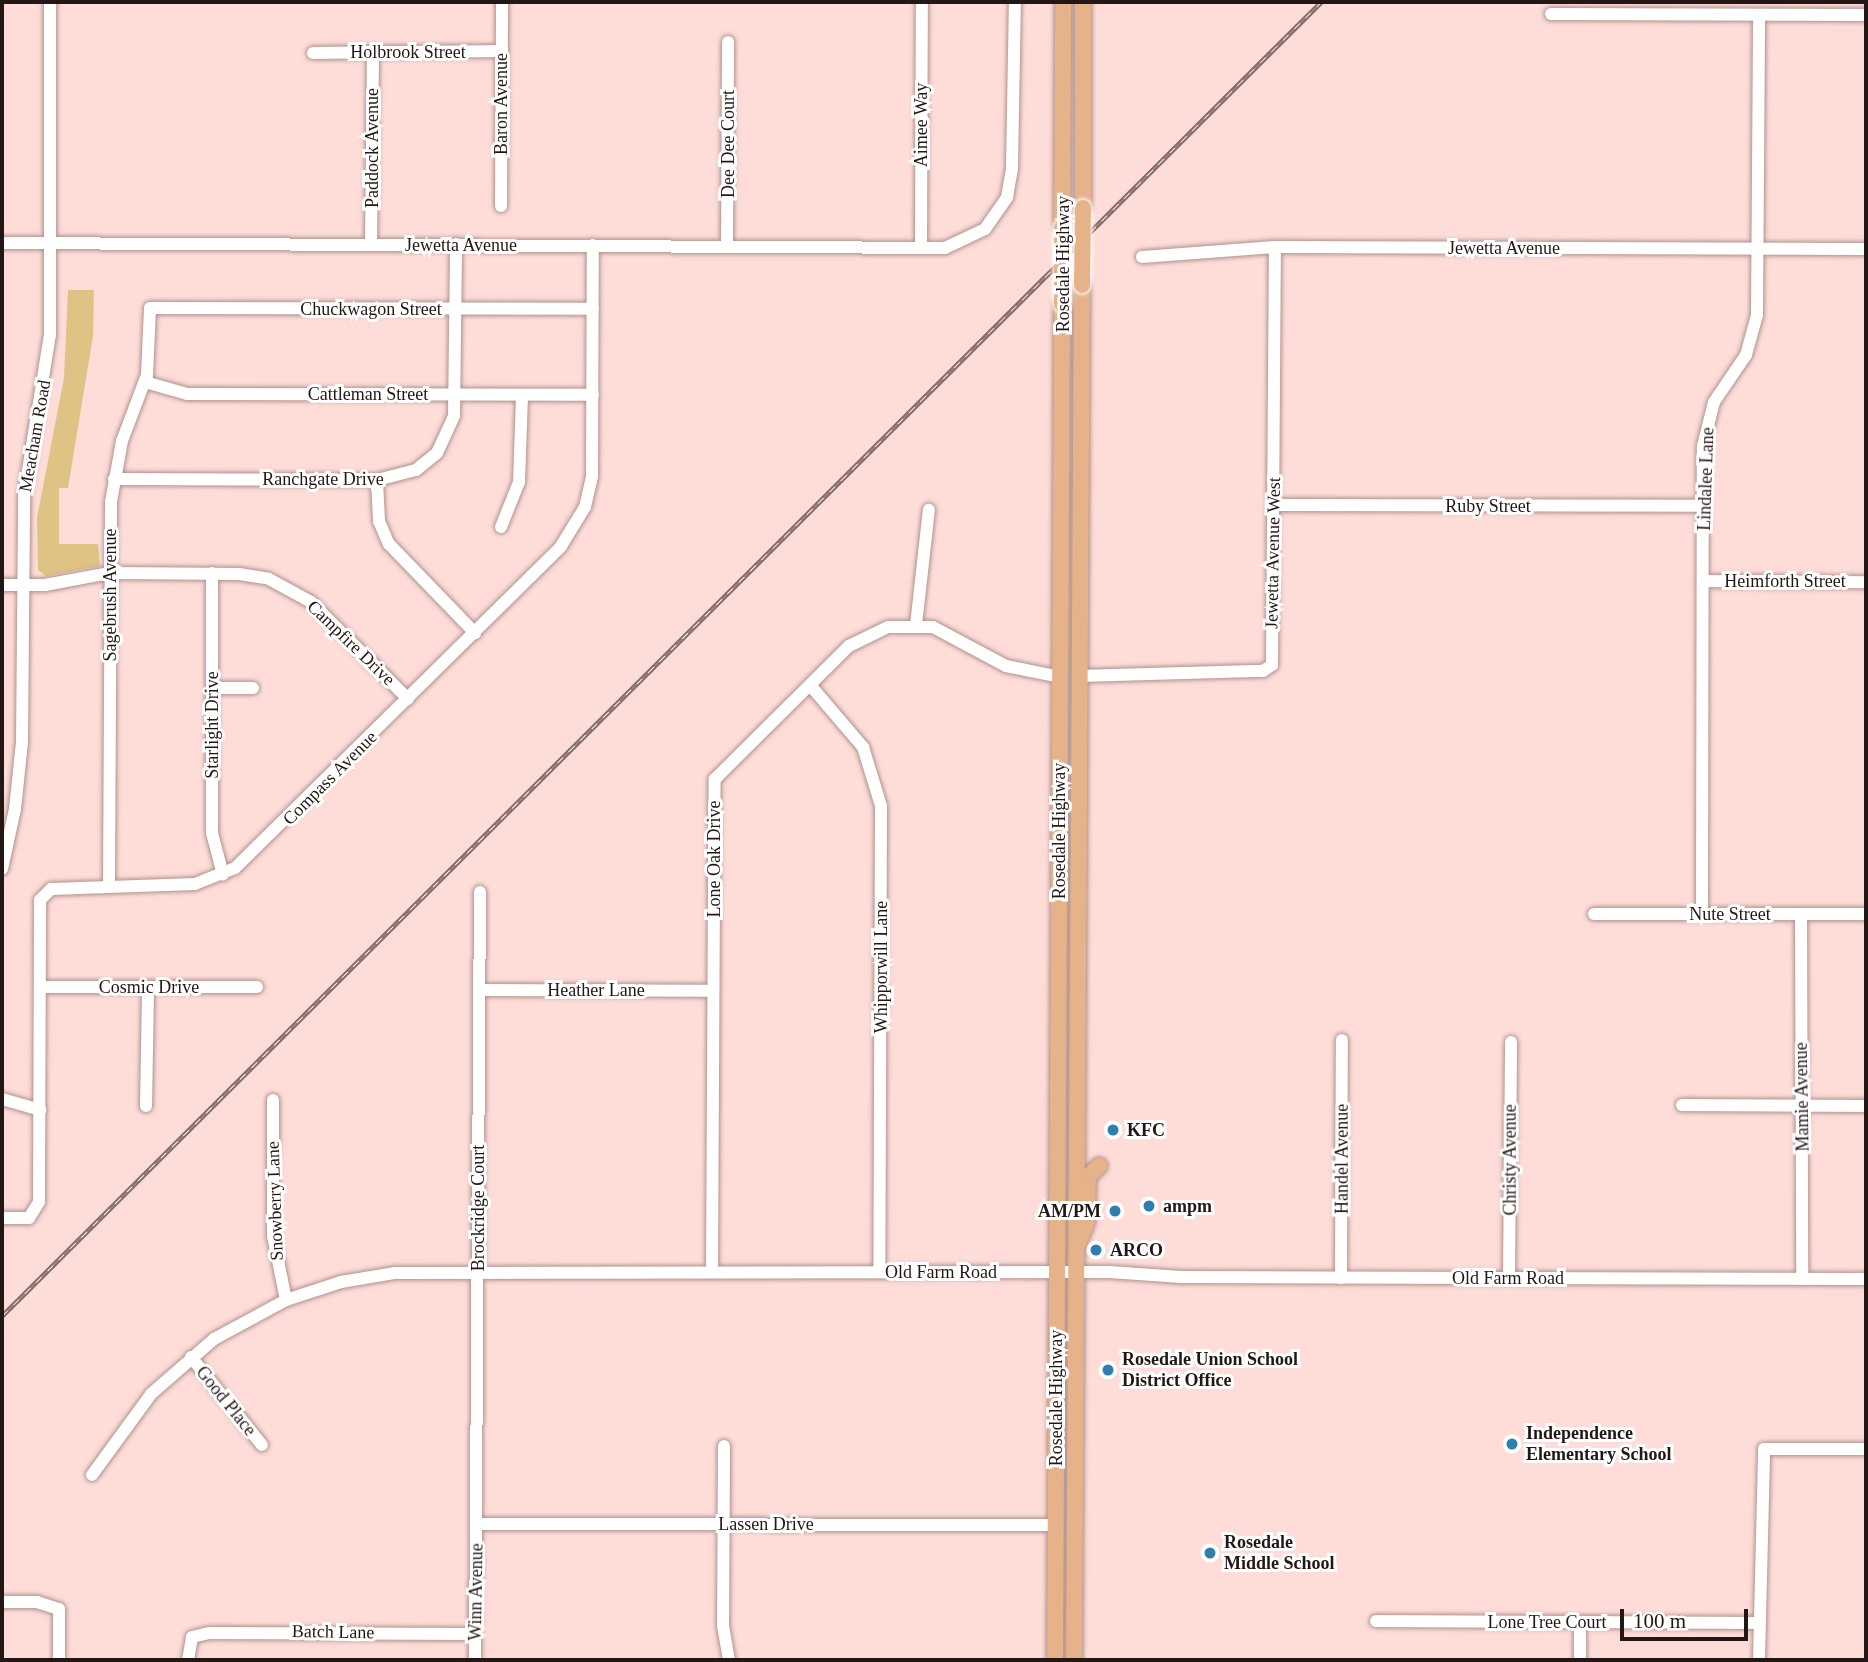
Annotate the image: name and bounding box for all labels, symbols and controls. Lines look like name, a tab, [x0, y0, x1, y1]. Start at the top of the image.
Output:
street label: Holbrook Street	[350, 41, 466, 63]
street label: Baron Avenue	[490, 52, 512, 156]
street label: Aimee Way	[910, 82, 932, 168]
street label: Paddock Avenue	[361, 87, 383, 209]
street label: Dee Dee Court	[717, 90, 739, 198]
street label: Rosedale Highway	[1052, 196, 1074, 332]
street label: Jewetta Avenue	[404, 234, 518, 256]
street label: Jewetta Avenue	[1447, 237, 1561, 259]
street label: Chuckwagon Street	[300, 298, 442, 320]
street label: Meacham Road	[15, 378, 55, 494]
street label: Cattleman Street	[308, 383, 428, 405]
street label: Lindalee Lane	[1693, 427, 1719, 531]
street label: Ranchgate Drive	[262, 468, 384, 490]
street label: Jewetta Avenue West	[1261, 476, 1285, 630]
street label: Ruby Street	[1445, 495, 1531, 517]
street label: Sagebrush Avenue	[99, 528, 121, 662]
street label: Heimforth Street	[1724, 570, 1846, 592]
street label: Campfire Drive	[303, 596, 399, 690]
street label: Starlight Drive	[201, 671, 223, 779]
street label: Compass Avenue	[278, 726, 382, 830]
street label: Rosedale Highway	[1048, 763, 1070, 899]
street label: Lone Oak Drive	[703, 801, 725, 917]
street label: Whipporwill Lane	[870, 901, 892, 1033]
street label: Nute Street	[1689, 903, 1771, 925]
street label: Cosmic Drive	[99, 976, 199, 998]
street label: Heather Lane	[547, 979, 645, 1001]
street label: Mamie Avenue	[1790, 1042, 1814, 1152]
street label: Handel Avenue	[1331, 1103, 1353, 1215]
street label: Christy Avenue	[1499, 1104, 1521, 1216]
place label: KFC	[1127, 1119, 1165, 1141]
marker: KFC	[1105, 1122, 1121, 1138]
street label: Snowberry Lane	[262, 1141, 288, 1261]
street label: Brockridge Court	[467, 1145, 489, 1271]
place label: ampm	[1163, 1195, 1212, 1217]
marker: ampm	[1141, 1198, 1157, 1214]
place label: AM/PM	[1038, 1200, 1101, 1222]
marker: AM/PM	[1107, 1203, 1123, 1219]
place label: ARCO	[1110, 1239, 1163, 1261]
marker: ARCO	[1088, 1242, 1104, 1258]
street label: Old Farm Road	[885, 1261, 997, 1283]
street label: Old Farm Road	[1452, 1267, 1564, 1289]
street label: Rosedale Highway	[1045, 1330, 1067, 1466]
place label: Rosedale Union School District Office	[1122, 1349, 1298, 1392]
street label: Good Place	[191, 1362, 261, 1440]
marker: Rosedale Union School District Office	[1100, 1362, 1116, 1378]
place label: Independence Elementary School	[1526, 1423, 1671, 1466]
marker: Independence Elementary School	[1504, 1436, 1520, 1452]
street label: Lassen Drive	[718, 1513, 814, 1535]
place label: Rosedale Middle School	[1224, 1532, 1335, 1574]
street label: Winn Avenue	[464, 1543, 488, 1641]
marker: Rosedale Middle School	[1202, 1545, 1218, 1561]
scale bar	[1623, 1596, 1751, 1640]
text: 100 m	[1633, 1609, 1686, 1633]
street label: Lone Tree Court	[1487, 1611, 1607, 1633]
street label: Batch Lane	[292, 1620, 374, 1644]

